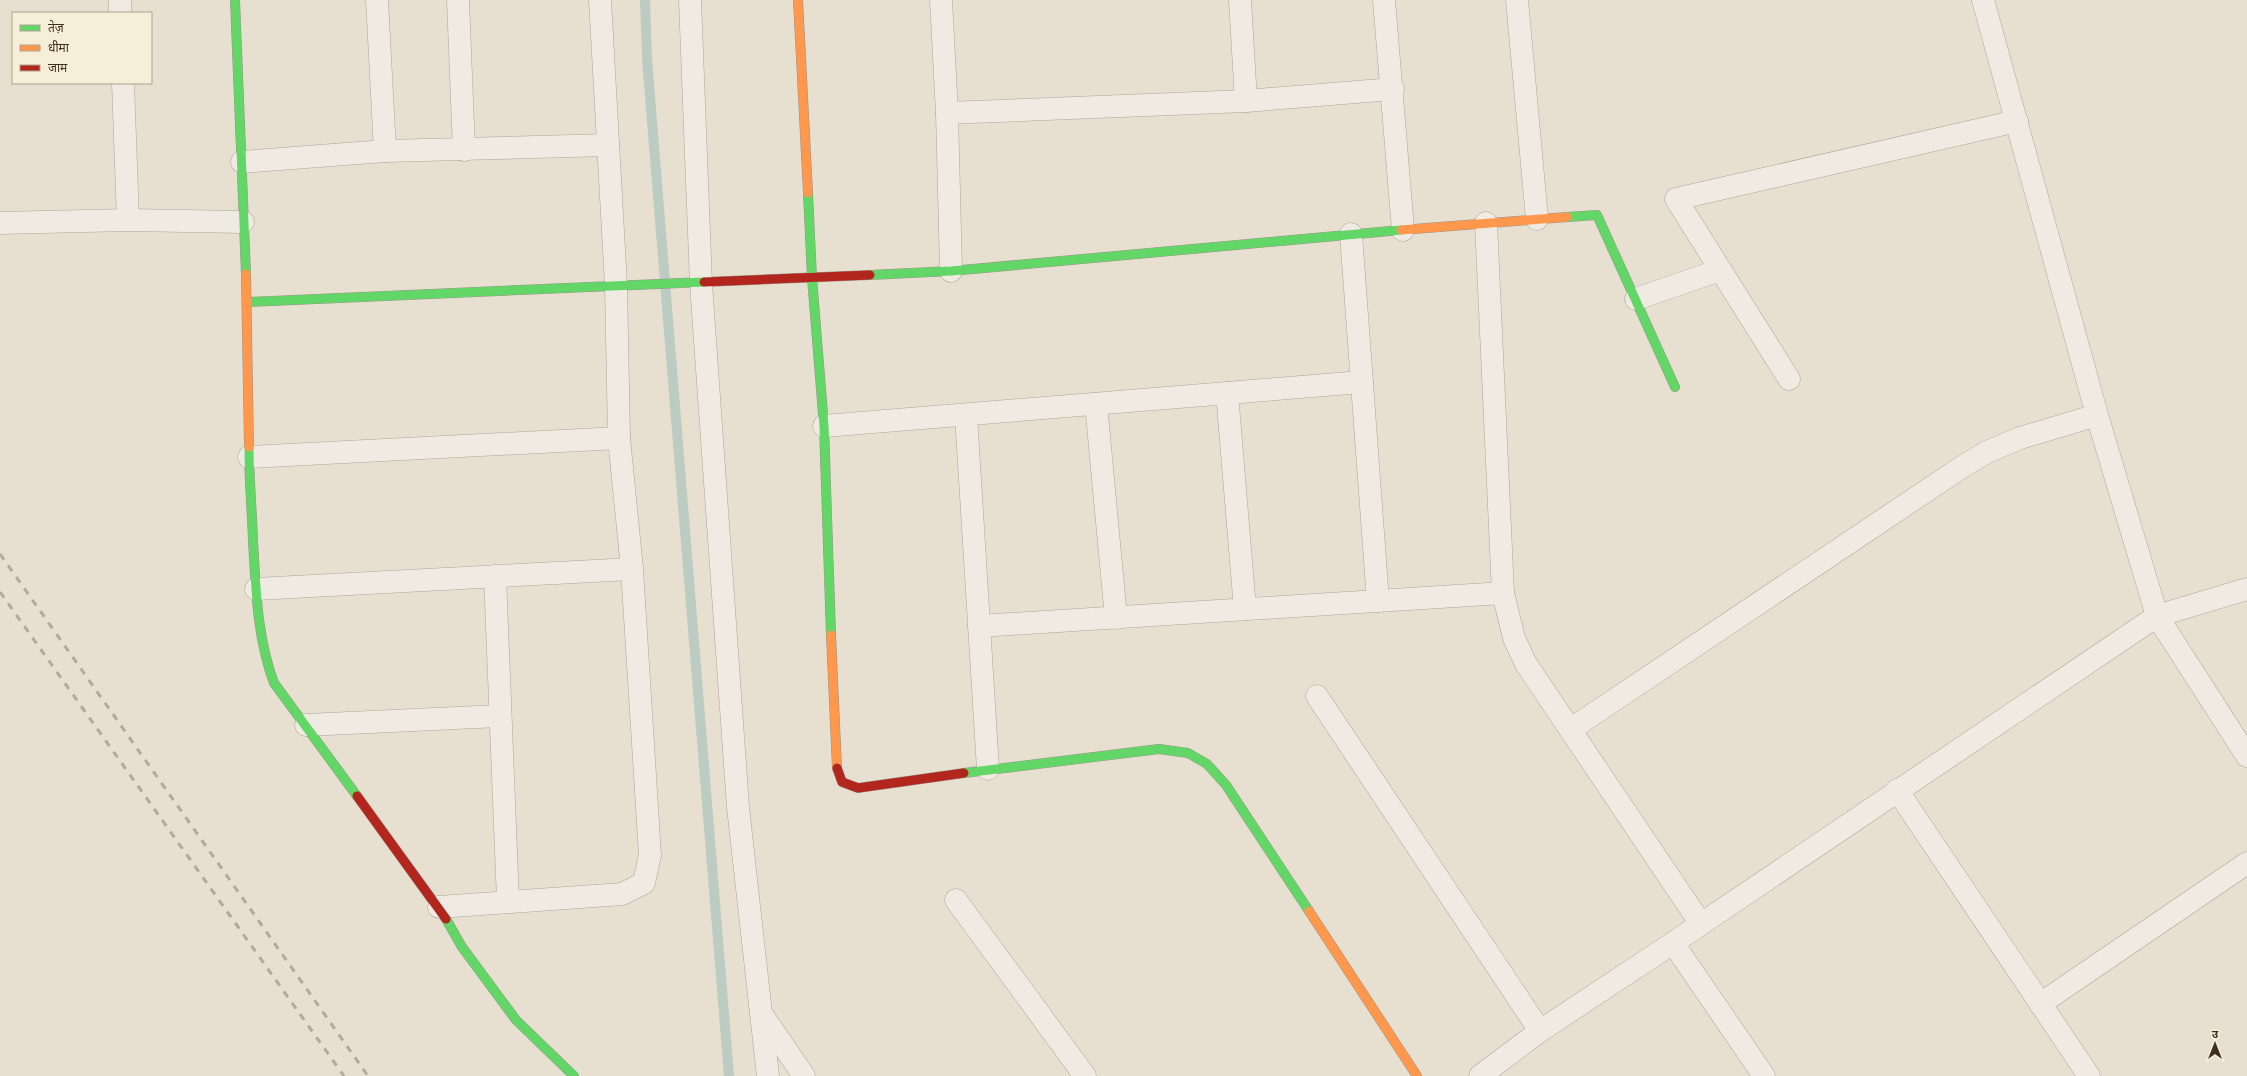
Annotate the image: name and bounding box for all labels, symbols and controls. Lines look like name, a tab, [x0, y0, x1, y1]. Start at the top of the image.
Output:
legend	[12, 12, 152, 84]
text: तेज़	[48, 20, 65, 35]
text: धीमा	[48, 40, 70, 55]
text: जाम	[48, 60, 68, 75]
north arrow	[2195, 1024, 2235, 1064]
text: उ	[2212, 1027, 2219, 1041]

